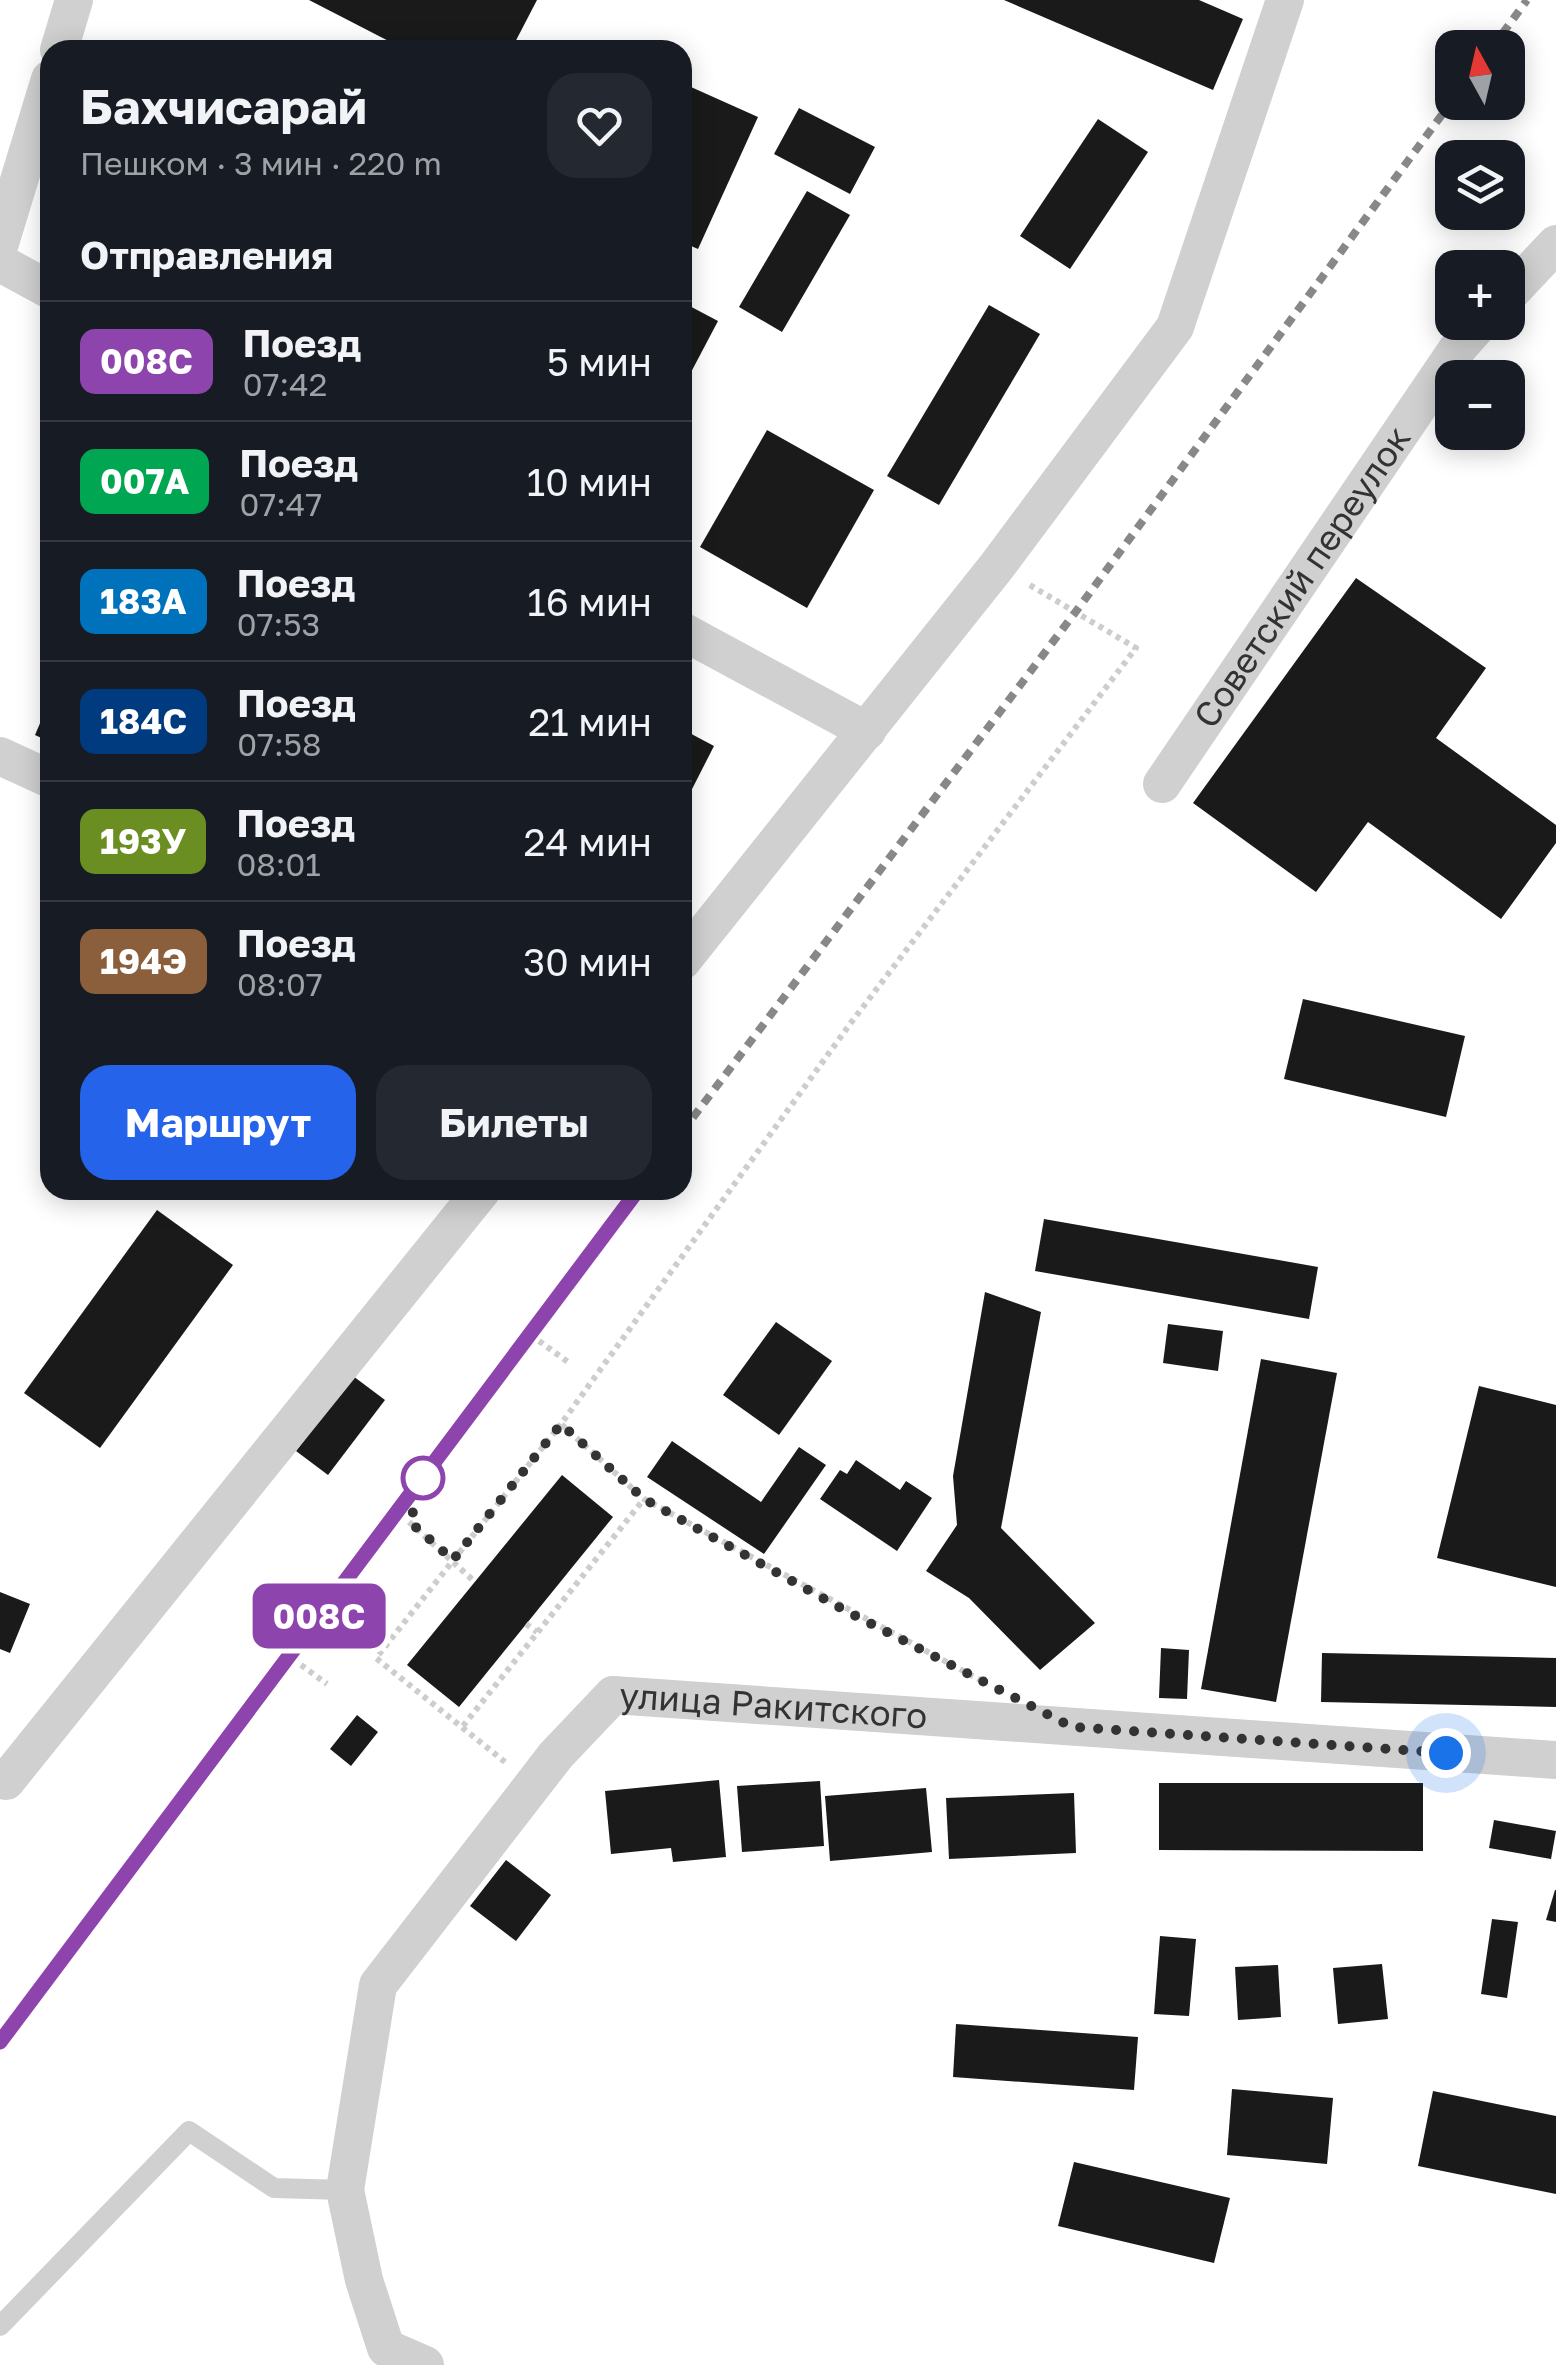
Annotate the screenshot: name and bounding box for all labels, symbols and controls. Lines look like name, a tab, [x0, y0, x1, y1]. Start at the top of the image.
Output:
north arrow	[1435, 30, 1525, 120]
map controls	[1435, 30, 1525, 450]
button: heart	[547, 73, 652, 178]
text: Бахчисарай	[80, 77, 367, 135]
button: layers	[1435, 140, 1525, 230]
text: Пешком · 3 мин · 220 m	[80, 144, 442, 182]
text: Отправления	[80, 232, 333, 277]
button: +	[1435, 250, 1525, 340]
text: Поезд	[243, 320, 361, 365]
text: 5 мин	[547, 339, 652, 384]
text: 008С	[100, 340, 193, 382]
button: −	[1435, 360, 1525, 450]
text: 07:42	[243, 365, 327, 403]
street label: Советский переулок	[1184, 418, 1419, 735]
text: Поезд	[239, 440, 358, 485]
text: 10 мин	[527, 459, 652, 504]
text: 007А	[100, 460, 189, 502]
text: 07:47	[239, 485, 322, 523]
text: Поезд	[237, 560, 355, 605]
text: 16 мин	[527, 579, 652, 624]
text: 183А	[100, 580, 187, 622]
text: 07:53	[237, 605, 320, 643]
text: Поезд	[237, 680, 356, 725]
text: 21 мин	[528, 699, 652, 744]
text: 184С	[100, 700, 187, 742]
text: 07:58	[237, 725, 322, 763]
text: Поезд	[236, 800, 355, 845]
text: 24 мин	[524, 819, 652, 864]
text: 193У	[100, 820, 186, 862]
text: 08:01	[236, 845, 321, 883]
text: Поезд	[237, 920, 356, 965]
text: 30 мин	[523, 939, 652, 984]
text: 194Э	[100, 940, 187, 982]
text: 08:07	[237, 965, 323, 1003]
button: Маршрут	[80, 1065, 356, 1180]
button: Билеты	[376, 1065, 652, 1180]
unlabelled marker	[402, 1457, 444, 1499]
line badge: 008С	[249, 1584, 389, 1648]
text: 008С	[273, 1595, 365, 1637]
street label: улица Ракитского	[618, 1673, 929, 1737]
your location	[1421, 1728, 1471, 1778]

